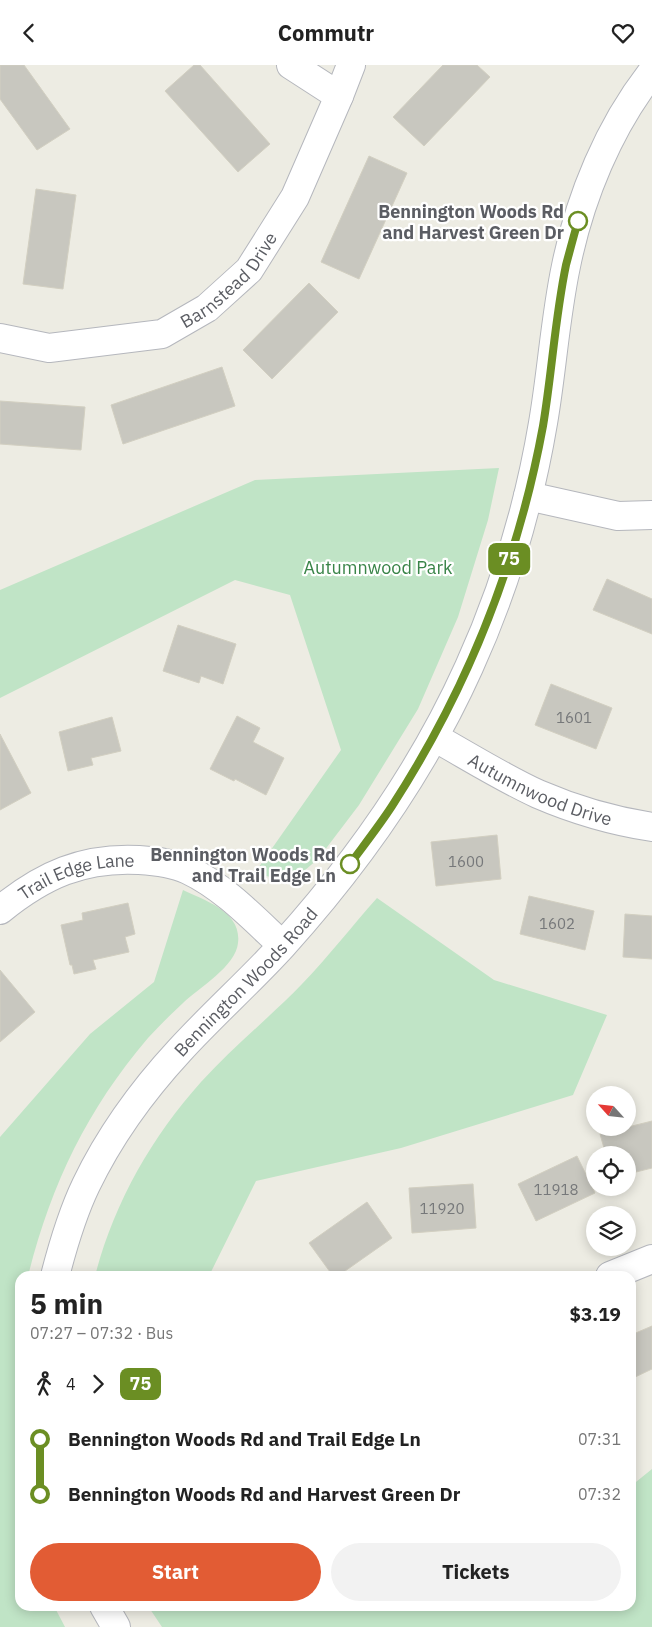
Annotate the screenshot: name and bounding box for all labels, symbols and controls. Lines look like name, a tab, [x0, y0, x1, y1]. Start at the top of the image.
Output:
text: Commutr	[278, 18, 374, 47]
icon: back	[15, 19, 43, 47]
icon: heart	[609, 19, 637, 47]
place label: Bennington Woods Rd and Harvest Green Dr	[378, 200, 564, 244]
marker: Bennington Woods Rd and Harvest Green Dr	[568, 211, 588, 231]
street label: Barnstead Drive	[176, 227, 282, 333]
line badge: 75	[486, 543, 532, 575]
text: 75	[498, 547, 520, 570]
park label: Autumnwood Park	[303, 556, 453, 579]
house number: 1601	[556, 708, 592, 727]
street label: Autumnwood Drive	[464, 748, 615, 830]
place label: Bennington Woods Rd and Trail Edge Ln	[150, 843, 336, 887]
street label: Trail Edge Lane	[13, 848, 135, 904]
house number: 1600	[448, 852, 484, 871]
marker: Bennington Woods Rd and Trail Edge Ln	[340, 854, 360, 874]
street label: Bennington Woods Road	[169, 902, 322, 1061]
house number: 1602	[539, 914, 575, 933]
north arrow	[586, 1086, 636, 1136]
map controls	[586, 1086, 636, 1256]
button: locate	[586, 1146, 636, 1196]
house number: 11918	[533, 1180, 579, 1199]
house number: 11920	[419, 1199, 465, 1218]
button: layers	[586, 1206, 636, 1256]
text: 5 min	[30, 1285, 103, 1322]
text: $3.19	[569, 1302, 621, 1326]
text: 07:27 – 07:32 · Bus	[30, 1323, 173, 1343]
icon: walk	[30, 1370, 58, 1398]
icon: forward	[84, 1370, 112, 1398]
text: 75	[130, 1372, 151, 1395]
text: 4	[66, 1374, 76, 1394]
text: Bennington Woods Rd and Trail Edge Ln	[68, 1427, 421, 1451]
text: 07:31	[578, 1429, 621, 1449]
text: Bennington Woods Rd and Harvest Green Dr	[68, 1482, 460, 1506]
text: 07:32	[578, 1484, 621, 1504]
button: Start	[30, 1543, 321, 1601]
button: Tickets	[331, 1543, 621, 1601]

